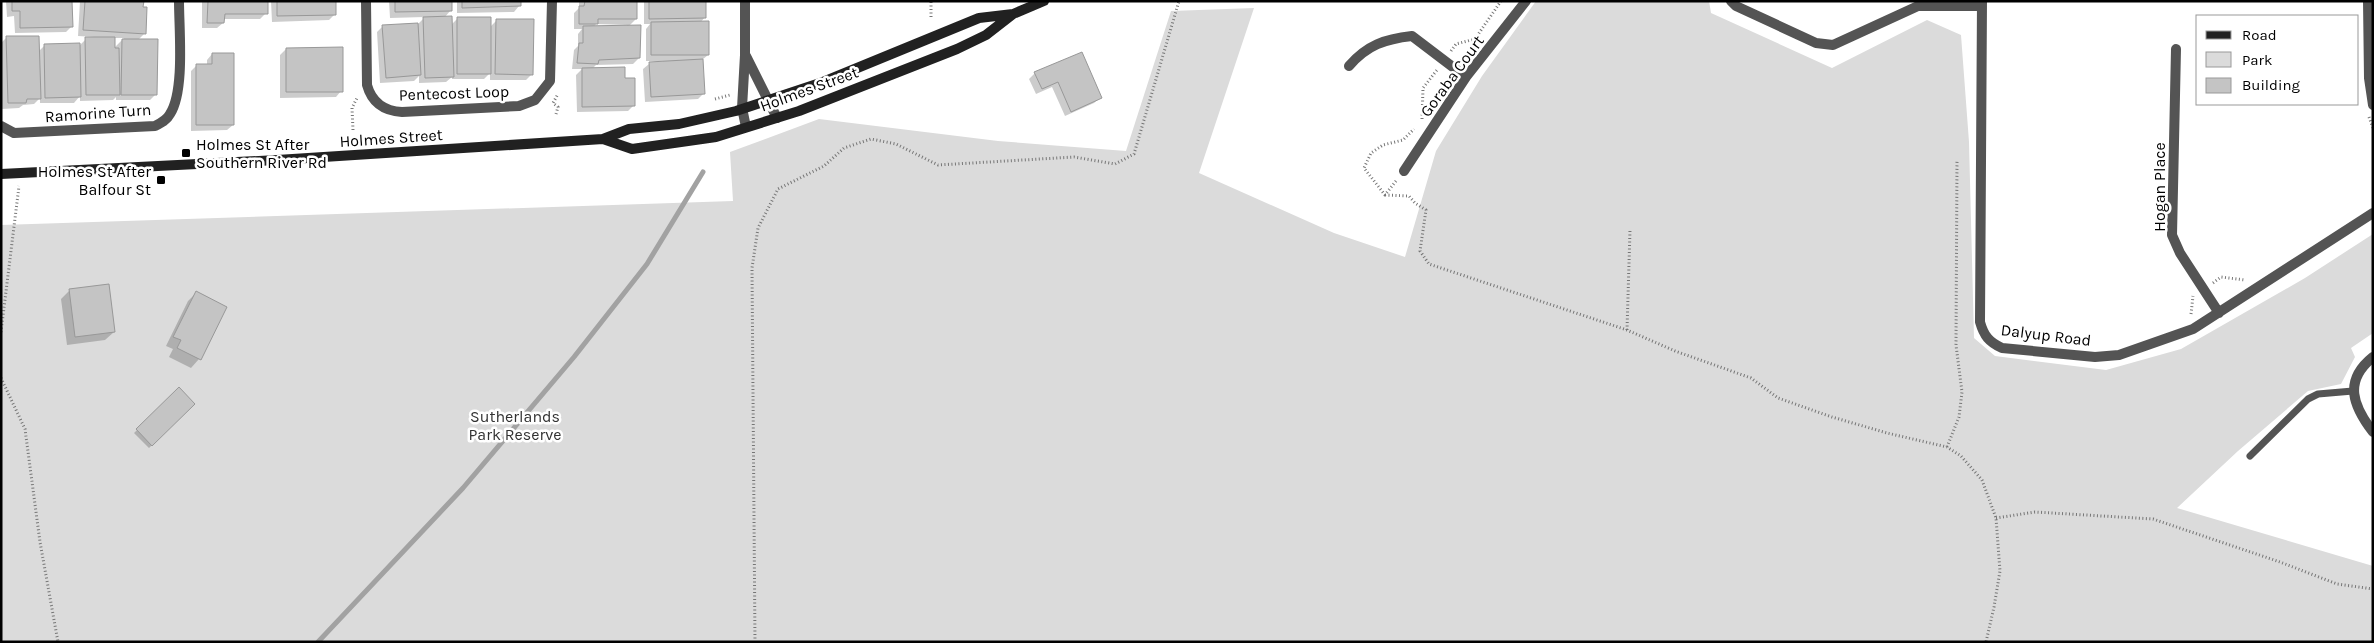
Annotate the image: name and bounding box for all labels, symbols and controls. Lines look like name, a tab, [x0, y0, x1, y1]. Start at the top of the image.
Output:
legend	[2196, 15, 2359, 105]
text: Road	[2242, 26, 2277, 44]
street label: Goraba Court	[1416, 32, 1488, 120]
text: Park	[2242, 51, 2272, 69]
street label: Holmes Street	[757, 62, 861, 116]
text: Building	[2242, 76, 2300, 94]
street label: Pentecost Loop	[398, 82, 510, 104]
street label: Ramorine Turn	[44, 100, 152, 126]
street label: Holmes Street	[339, 125, 443, 151]
place label: Holmes St After Southern River Rd	[196, 135, 327, 172]
street label: Hogan Place	[2150, 142, 2169, 232]
marker: Holmes St After Southern River Rd	[180, 147, 192, 159]
place label: Holmes St After Balfour St	[38, 162, 151, 199]
marker: Holmes St After Balfour St	[155, 174, 167, 186]
street label: Dalyup Road	[2000, 320, 2092, 350]
park label: Sutherlands Park Reserve	[469, 407, 561, 444]

